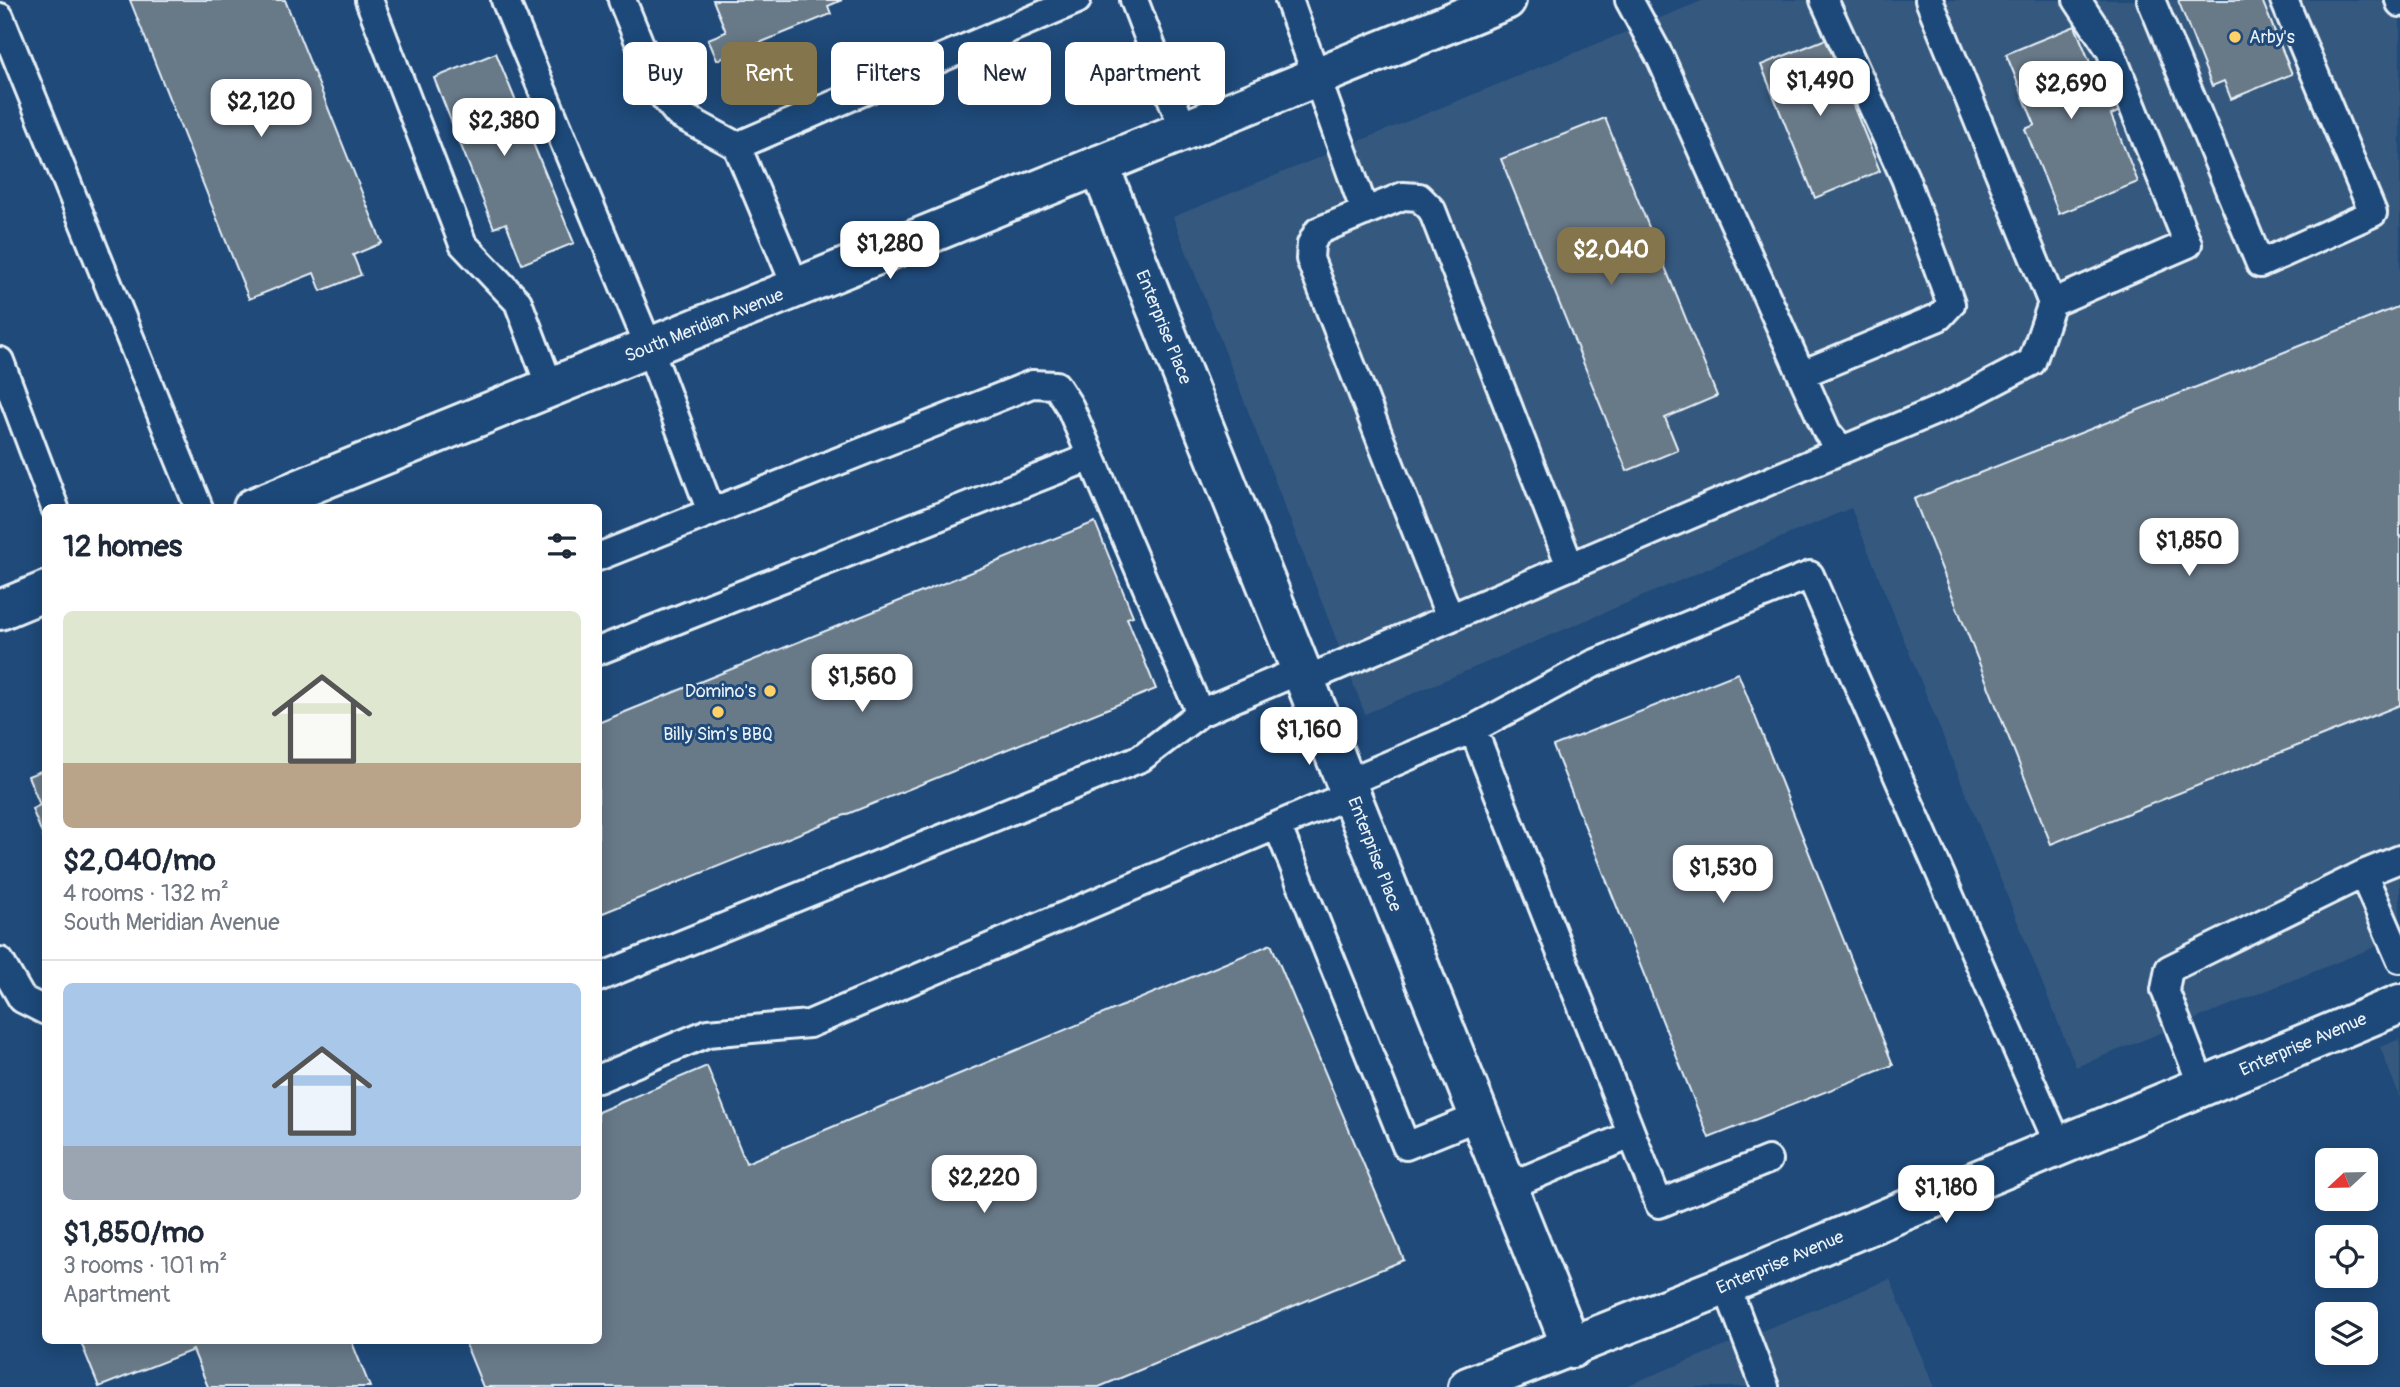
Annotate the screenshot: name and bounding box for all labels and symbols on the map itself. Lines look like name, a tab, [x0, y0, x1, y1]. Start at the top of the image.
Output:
place label: Arby's	[2249, 26, 2295, 49]
marker: Arby's	[2227, 29, 2243, 45]
pin: $1,490	[1763, 58, 1877, 118]
pin: $2,690	[2014, 61, 2128, 121]
pin: $2,120	[204, 80, 318, 139]
pin: $2,380	[447, 99, 561, 158]
pin: $1,280	[833, 222, 947, 281]
pin: $2,040	[1554, 228, 1668, 287]
street label: Enterprise Place	[1130, 267, 1197, 388]
street label: South Meridian Avenue	[621, 283, 787, 368]
pin: $1,850	[2132, 518, 2246, 578]
pin: $1,560	[805, 654, 919, 714]
place label: Domino's	[685, 680, 756, 703]
marker: Domino's	[762, 683, 778, 699]
marker: Billy Sim's BBQ	[710, 704, 726, 720]
pin: $1,160	[1252, 708, 1366, 767]
place label: Billy Sim's BBQ	[663, 723, 773, 746]
street label: Enterprise Place	[1342, 793, 1407, 915]
pin: $1,530	[1666, 846, 1780, 905]
street label: Enterprise Avenue	[2236, 1007, 2370, 1082]
north arrow	[2315, 1148, 2378, 1211]
pin: $2,220	[927, 1156, 1041, 1215]
pin: $1,180	[1889, 1166, 2003, 1225]
street label: Enterprise Avenue	[1713, 1225, 1847, 1300]

